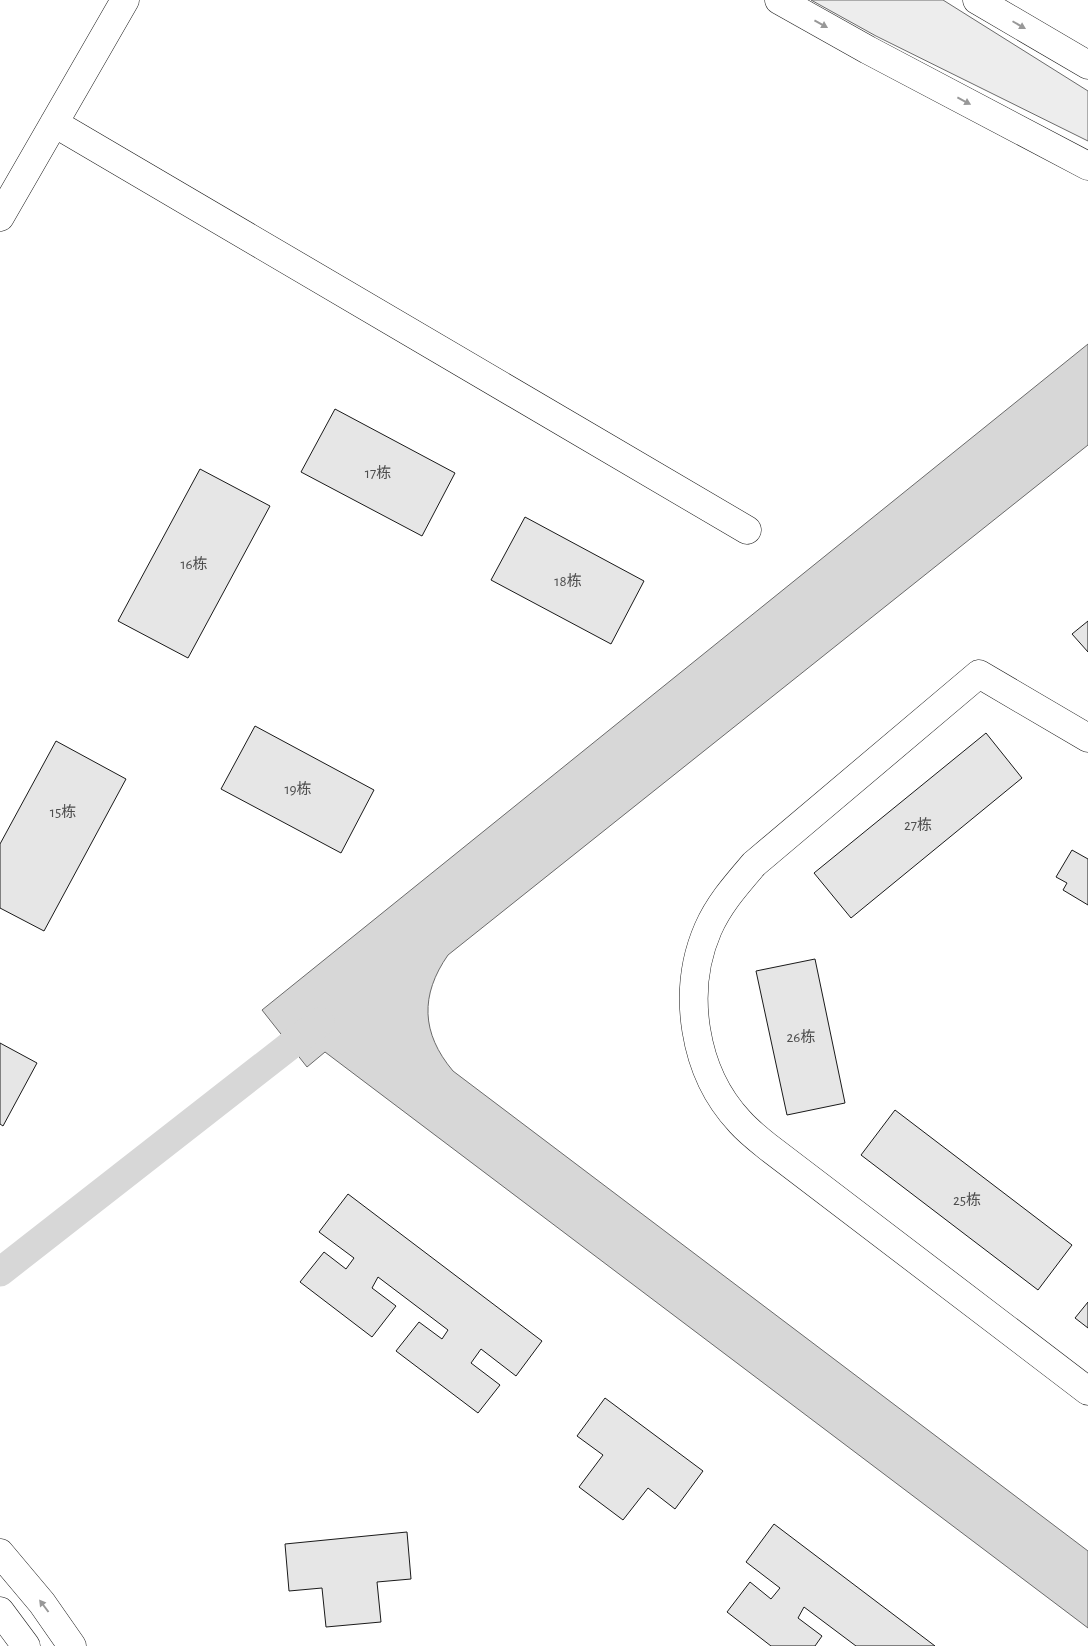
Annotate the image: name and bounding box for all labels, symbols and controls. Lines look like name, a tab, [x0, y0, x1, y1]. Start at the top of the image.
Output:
one-way arrow	[814, 20, 829, 28]
one-way arrow	[1013, 20, 1026, 29]
one-way arrow	[957, 97, 972, 105]
house number: 17栋	[365, 464, 391, 481]
house number: 16栋	[180, 555, 208, 572]
house number: 18栋	[554, 572, 582, 589]
house number: 19栋	[284, 780, 312, 797]
house number: 15栋	[50, 803, 76, 820]
house number: 27栋	[904, 816, 932, 833]
house number: 26栋	[787, 1028, 815, 1045]
house number: 25栋	[953, 1191, 981, 1208]
one-way arrow	[39, 1599, 49, 1613]

